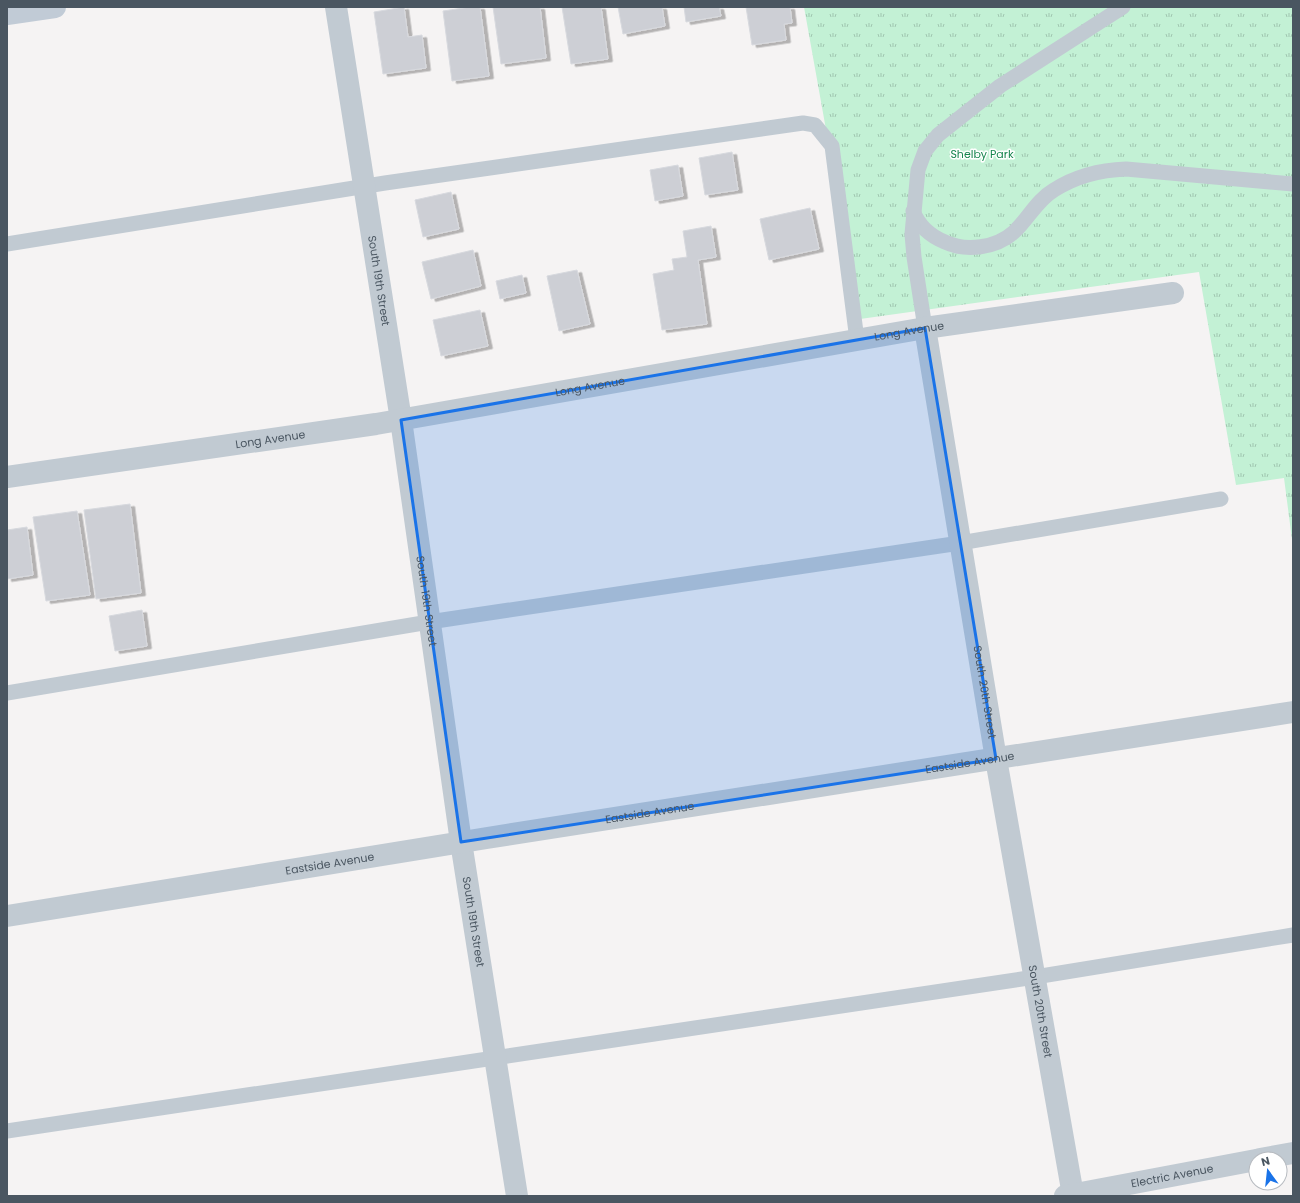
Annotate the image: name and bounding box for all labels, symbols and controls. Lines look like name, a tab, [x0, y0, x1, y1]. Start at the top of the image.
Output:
park label: Shelby Park	[950, 146, 1014, 162]
street label: South 19th Street	[364, 234, 394, 327]
street label: Long Avenue	[873, 317, 945, 345]
street label: Long Avenue	[554, 373, 626, 401]
street label: Long Avenue	[234, 426, 307, 452]
street label: South 19th Street	[412, 555, 441, 647]
street label: South 20th Street	[969, 644, 1001, 740]
street label: Eastside Avenue	[924, 748, 1016, 777]
street label: Eastside Avenue	[604, 798, 696, 827]
street label: Eastside Avenue	[284, 848, 376, 879]
street label: South 19th Street	[459, 875, 489, 968]
street label: South 20th Street	[1024, 964, 1057, 1059]
north arrow	[1248, 1151, 1288, 1191]
text: N	[1259, 1153, 1271, 1170]
street label: Electric Avenue	[1130, 1160, 1215, 1191]

